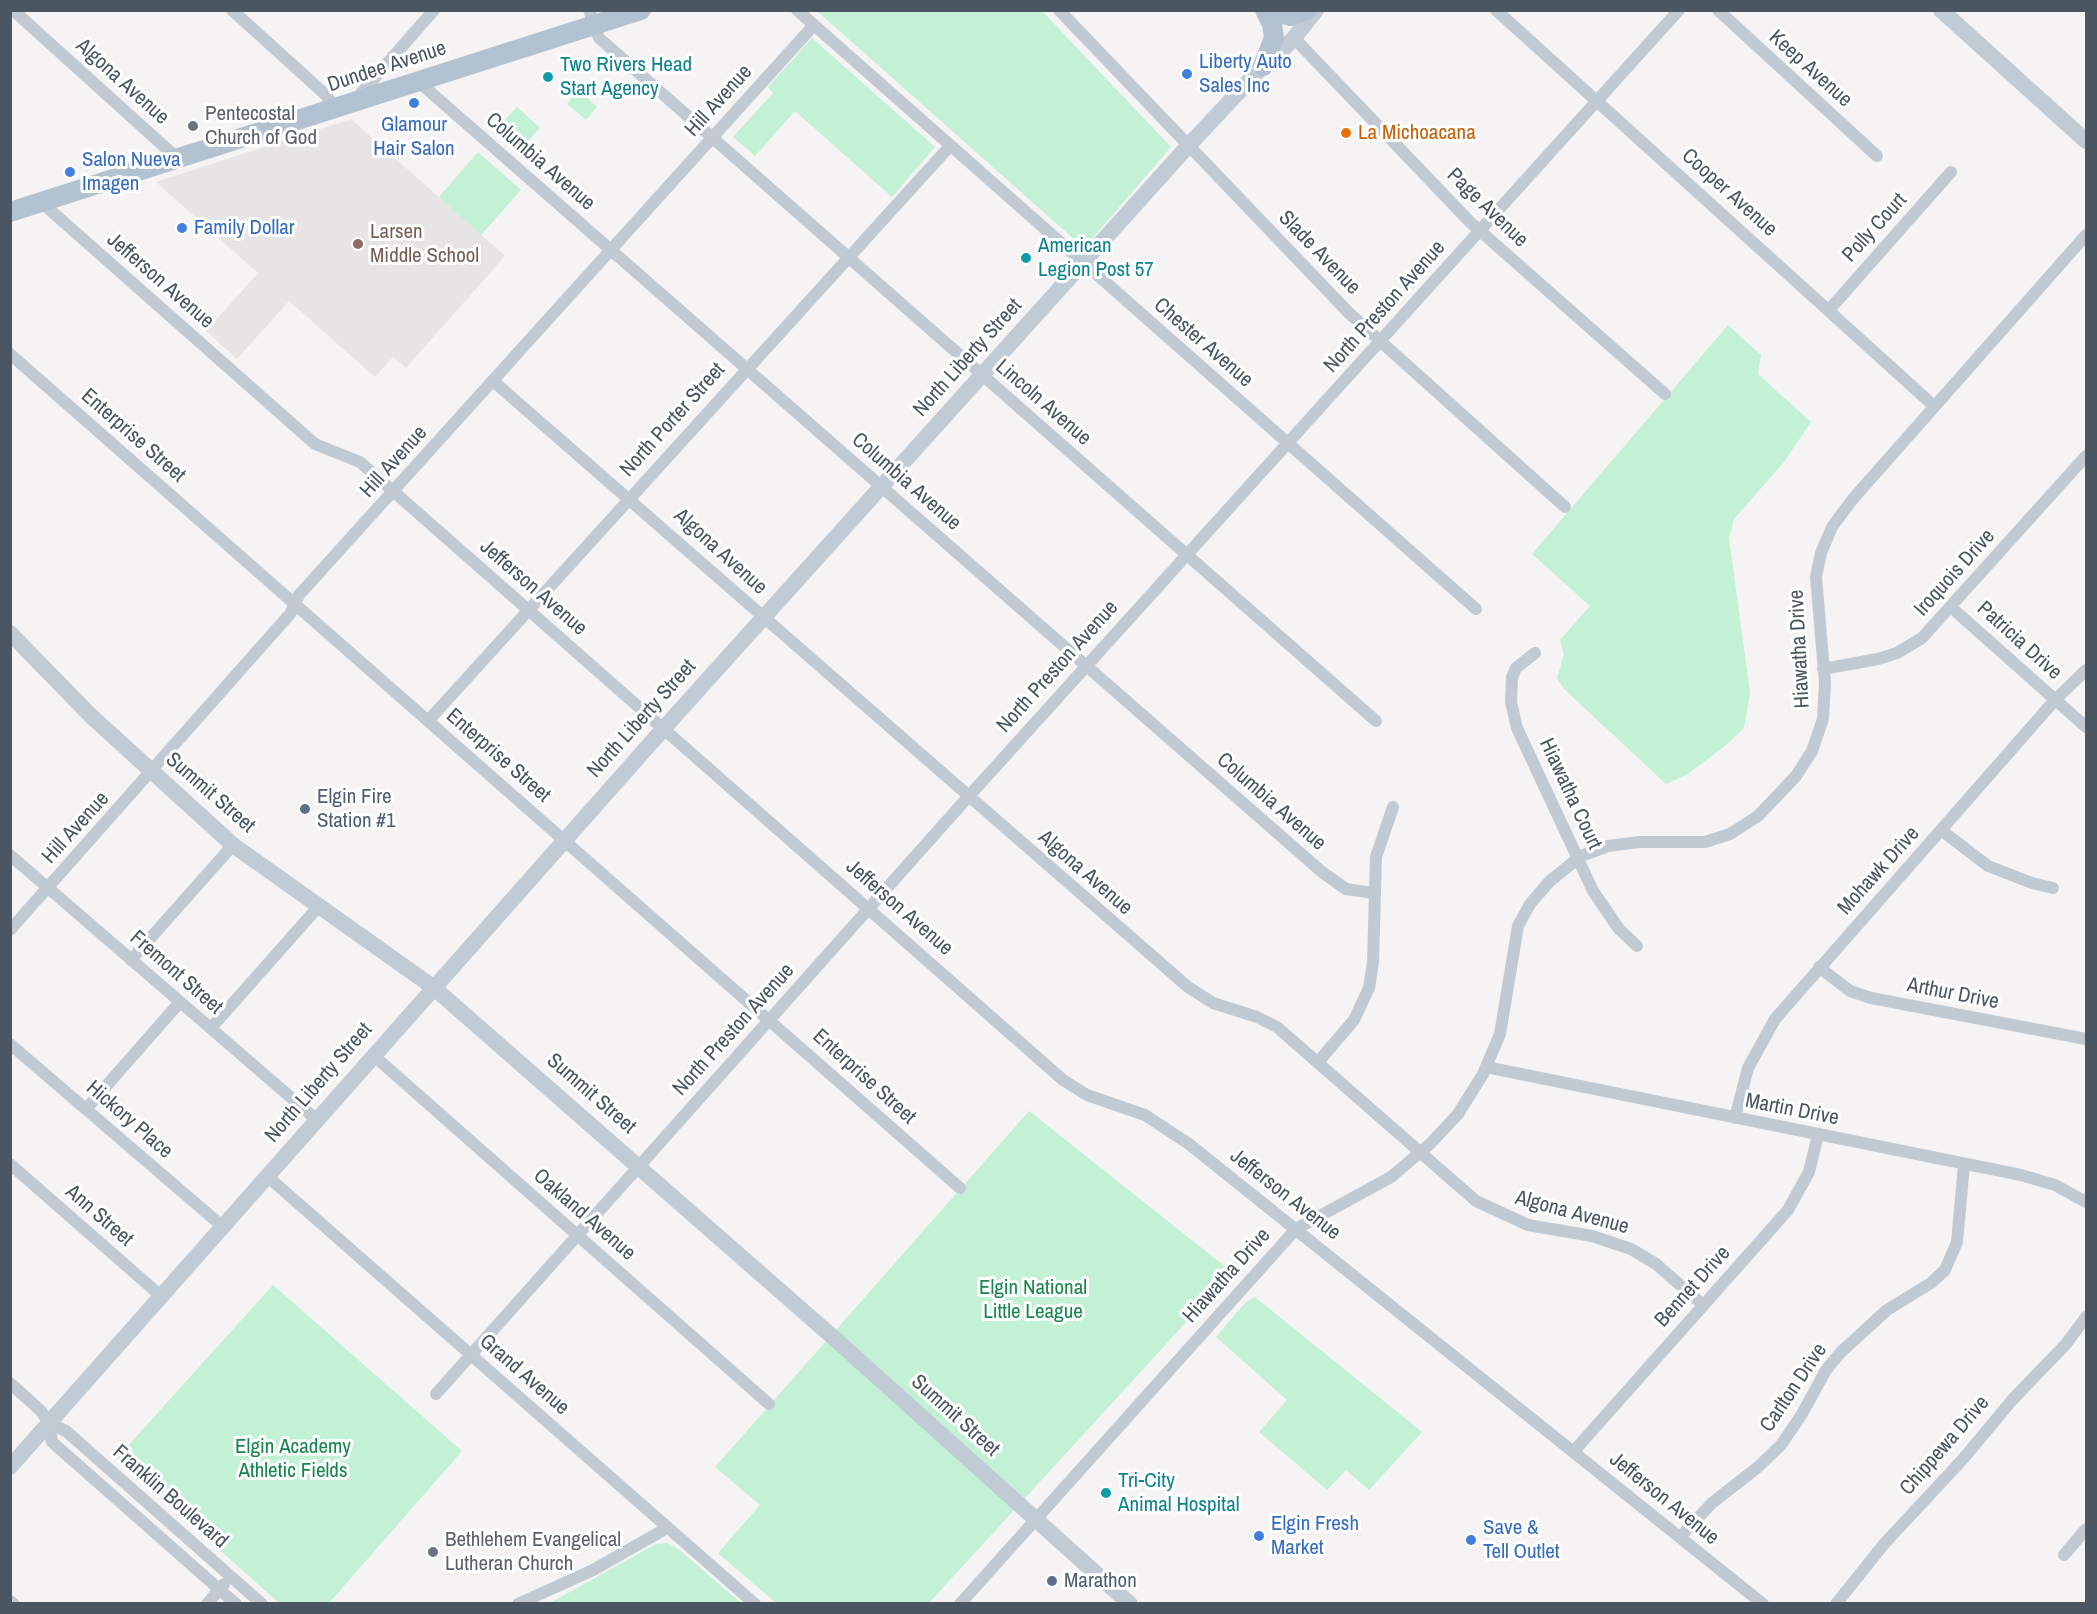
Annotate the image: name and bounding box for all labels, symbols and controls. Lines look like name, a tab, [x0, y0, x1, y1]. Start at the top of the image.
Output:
street label: Keep Avenue	[1763, 25, 1857, 113]
street label: Algona Avenue	[70, 34, 174, 130]
street label: Dundee Avenue	[325, 36, 449, 98]
place label: Liberty Auto Sales Inc	[1199, 49, 1292, 99]
place label: Two Rivers Head Start Agency	[560, 52, 692, 102]
street label: Hill Avenue	[680, 60, 758, 142]
marker: Liberty Auto Sales Inc	[1180, 67, 1194, 81]
marker: Two Rivers Head Start Agency	[541, 70, 555, 84]
marker: Glamour Hair Salon	[407, 96, 421, 110]
place label: Pentecostal Church of God	[205, 101, 317, 151]
street label: Columbia Avenue	[480, 108, 600, 216]
place label: Glamour Hair Salon	[373, 112, 455, 162]
marker: Pentecostal Church of God	[186, 119, 200, 133]
place label: La Michoacana	[1358, 120, 1476, 146]
marker: La Michoacana	[1339, 126, 1353, 140]
street label: Cooper Avenue	[1676, 144, 1782, 242]
place label: Salon Nueva Imagen	[82, 147, 181, 197]
street label: Page Avenue	[1441, 163, 1533, 253]
marker: Salon Nueva Imagen	[63, 165, 77, 179]
street label: Polly Court	[1837, 188, 1913, 268]
street label: Slade Avenue	[1273, 206, 1365, 300]
place label: Family Dollar	[194, 215, 295, 241]
place label: Larsen Middle School	[370, 219, 479, 269]
marker: Family Dollar	[175, 221, 189, 235]
street label: Jefferson Avenue	[101, 228, 219, 334]
place label: American Legion Post 57	[1038, 233, 1154, 283]
street label: North Preston Avenue	[1319, 236, 1451, 378]
marker: Larsen Middle School	[351, 237, 365, 251]
marker: American Legion Post 57	[1019, 251, 1033, 265]
street label: Chester Avenue	[1148, 293, 1258, 393]
street label: North Liberty Street	[908, 294, 1028, 422]
street label: Lincoln Avenue	[990, 355, 1096, 451]
street label: North Porter Street	[615, 358, 731, 482]
street label: Enterprise Street	[76, 384, 190, 488]
street label: Hill Avenue	[355, 421, 433, 503]
street label: Columbia Avenue	[846, 428, 966, 536]
street label: Algona Avenue	[668, 504, 772, 600]
street label: Iroquois Drive	[1909, 524, 2001, 622]
street label: Jefferson Avenue	[474, 535, 592, 641]
street label: Hiawatha Drive	[1784, 589, 1816, 709]
street label: North Preston Avenue	[992, 596, 1124, 738]
street label: Patricia Drive	[1971, 596, 2067, 686]
street label: North Liberty Street	[582, 655, 702, 783]
street label: Enterprise Street	[441, 704, 555, 808]
street label: Hiawatha Court	[1533, 734, 1607, 854]
street label: Summit Street	[160, 747, 260, 839]
street label: Columbia Avenue	[1211, 748, 1331, 856]
place label: Elgin Fire Station #1	[317, 784, 396, 834]
street label: Hill Avenue	[37, 787, 115, 869]
marker: Elgin Fire Station #1	[298, 802, 312, 816]
street label: Mohawk Drive	[1833, 822, 1925, 920]
street label: Algona Avenue	[1033, 825, 1137, 921]
street label: Jefferson Avenue	[840, 855, 958, 961]
street label: Fremont Street	[124, 926, 228, 1020]
street label: North Preston Avenue	[668, 959, 800, 1101]
street label: Arthur Drive	[1905, 973, 2001, 1015]
street label: North Liberty Street	[260, 1018, 378, 1148]
street label: Enterprise Street	[807, 1024, 921, 1130]
street label: Summit Street	[541, 1048, 641, 1140]
street label: Hickory Place	[81, 1076, 177, 1164]
street label: Martin Drive	[1743, 1089, 1841, 1131]
street label: Jefferson Avenue	[1225, 1144, 1345, 1246]
street label: Oakland Avenue	[528, 1164, 640, 1266]
street label: Ann Street	[60, 1180, 138, 1252]
street label: Algona Avenue	[1512, 1186, 1632, 1240]
street label: Hiawatha Drive	[1178, 1223, 1276, 1329]
street label: Bennet Drive	[1650, 1241, 1736, 1333]
park label: Elgin National Little League	[979, 1275, 1087, 1325]
street label: Grand Avenue	[474, 1329, 574, 1421]
street label: Carlton Drive	[1755, 1339, 1833, 1437]
street label: Summit Street	[906, 1370, 1004, 1462]
street label: Chippewa Drive	[1895, 1391, 1995, 1501]
park label: Elgin Academy Athletic Fields	[235, 1434, 351, 1484]
street label: Franklin Boulevard	[107, 1440, 233, 1554]
street label: Jefferson Avenue	[1604, 1447, 1724, 1551]
place label: Tri-City Animal Hospital	[1118, 1468, 1240, 1518]
marker: Tri-City Animal Hospital	[1099, 1486, 1113, 1500]
place label: Elgin Fresh Market	[1271, 1511, 1359, 1561]
place label: Save & Tell Outlet	[1483, 1515, 1560, 1565]
place label: Bethlehem Evangelical Lutheran Church	[445, 1527, 621, 1577]
marker: Elgin Fresh Market	[1252, 1529, 1266, 1543]
marker: Save & Tell Outlet	[1464, 1533, 1478, 1547]
marker: Bethlehem Evangelical Lutheran Church	[426, 1545, 440, 1559]
place label: Marathon	[1064, 1568, 1137, 1594]
marker: Marathon	[1045, 1574, 1059, 1588]

